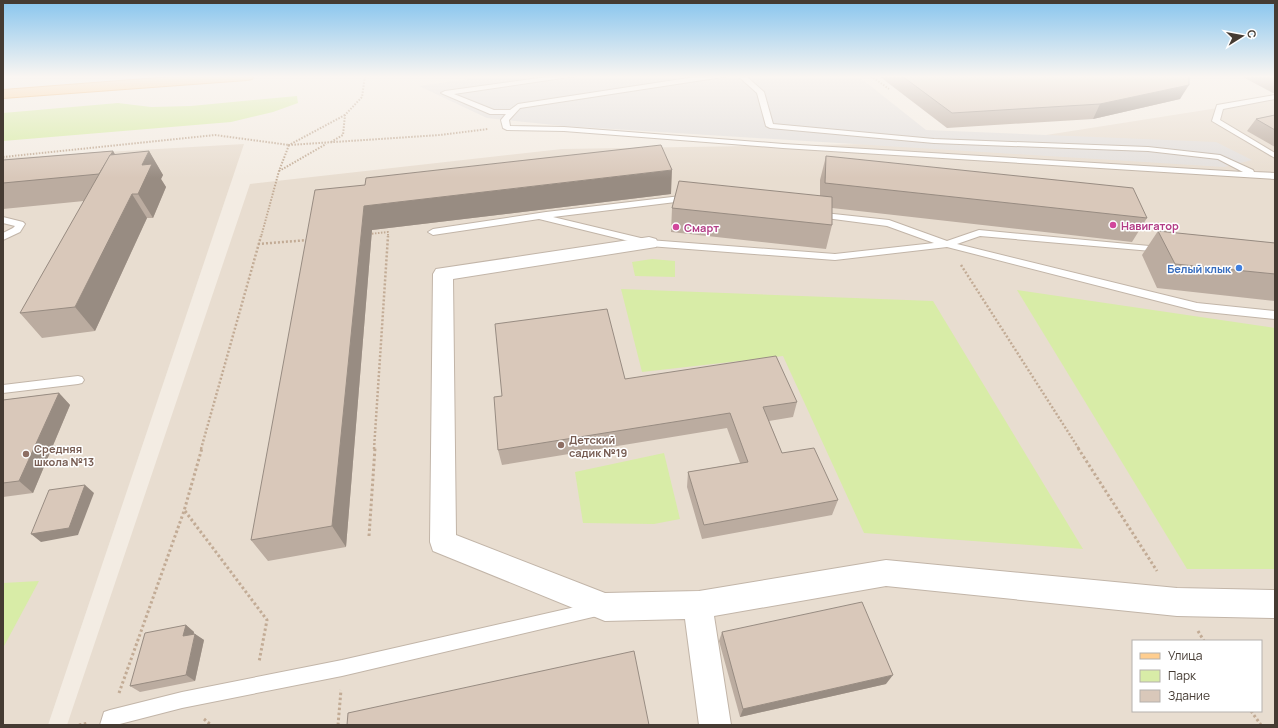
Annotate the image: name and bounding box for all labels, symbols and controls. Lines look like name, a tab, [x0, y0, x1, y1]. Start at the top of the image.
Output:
north arrow	[1222, 16, 1262, 56]
text: С	[1244, 29, 1260, 39]
place label: Навигатор	[1121, 218, 1179, 233]
place label: Смарт	[684, 220, 719, 235]
marker: Навигатор	[1108, 220, 1118, 230]
marker: Смарт	[671, 222, 681, 232]
place label: Белый клык	[1167, 261, 1232, 276]
marker: Белый клык	[1234, 263, 1244, 273]
place label: Детский садик №19	[569, 432, 628, 460]
marker: Детский садик №19	[556, 440, 566, 450]
place label: Средняя школа №13	[34, 441, 94, 469]
marker: Средняя школа №13	[21, 449, 31, 459]
legend	[1132, 640, 1262, 712]
text: Улица	[1168, 647, 1202, 664]
text: Парк	[1168, 667, 1197, 684]
text: Здание	[1168, 687, 1210, 704]

